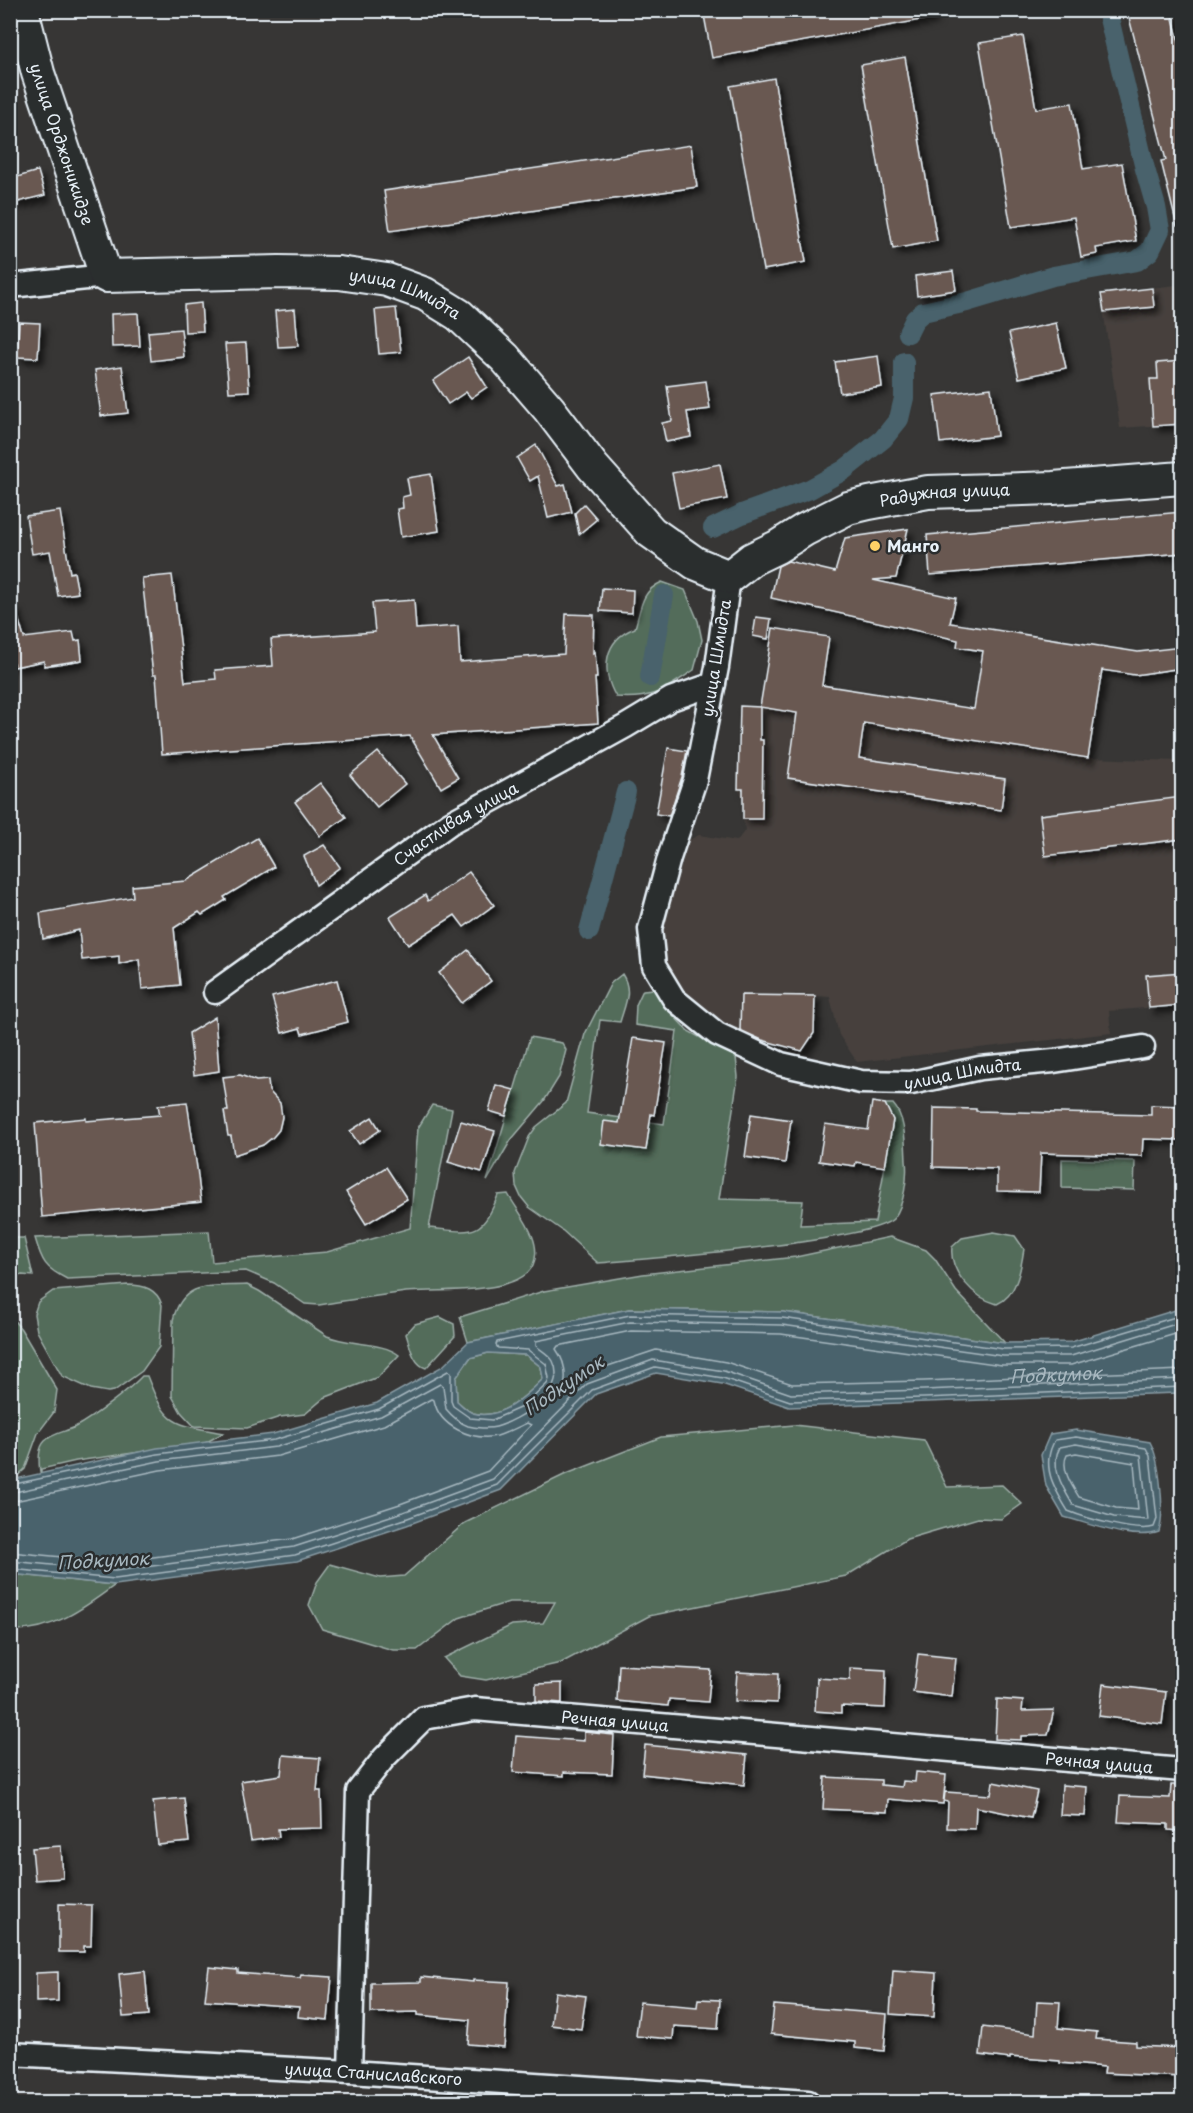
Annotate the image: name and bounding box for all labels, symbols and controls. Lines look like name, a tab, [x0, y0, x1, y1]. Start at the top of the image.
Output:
street label: улица Орджоникидзе	[25, 61, 101, 228]
street label: улица Шмидта	[348, 262, 466, 325]
street label: Радужная улица	[877, 476, 1010, 512]
place label: Манго	[887, 533, 939, 557]
marker: Манго	[868, 539, 882, 553]
street label: улица Шмидта	[694, 597, 736, 718]
street label: Счастливая улица	[388, 775, 522, 871]
street label: улица Шмидта	[904, 1051, 1022, 1094]
water label: Подкумок	[518, 1347, 610, 1422]
water label: Подкумок	[1009, 1358, 1104, 1389]
water label: Подкумок	[56, 1544, 151, 1575]
street label: Речная улица	[560, 1703, 670, 1737]
street label: Речная улица	[1044, 1745, 1154, 1778]
street label: улица Станиславского	[284, 2056, 463, 2090]

